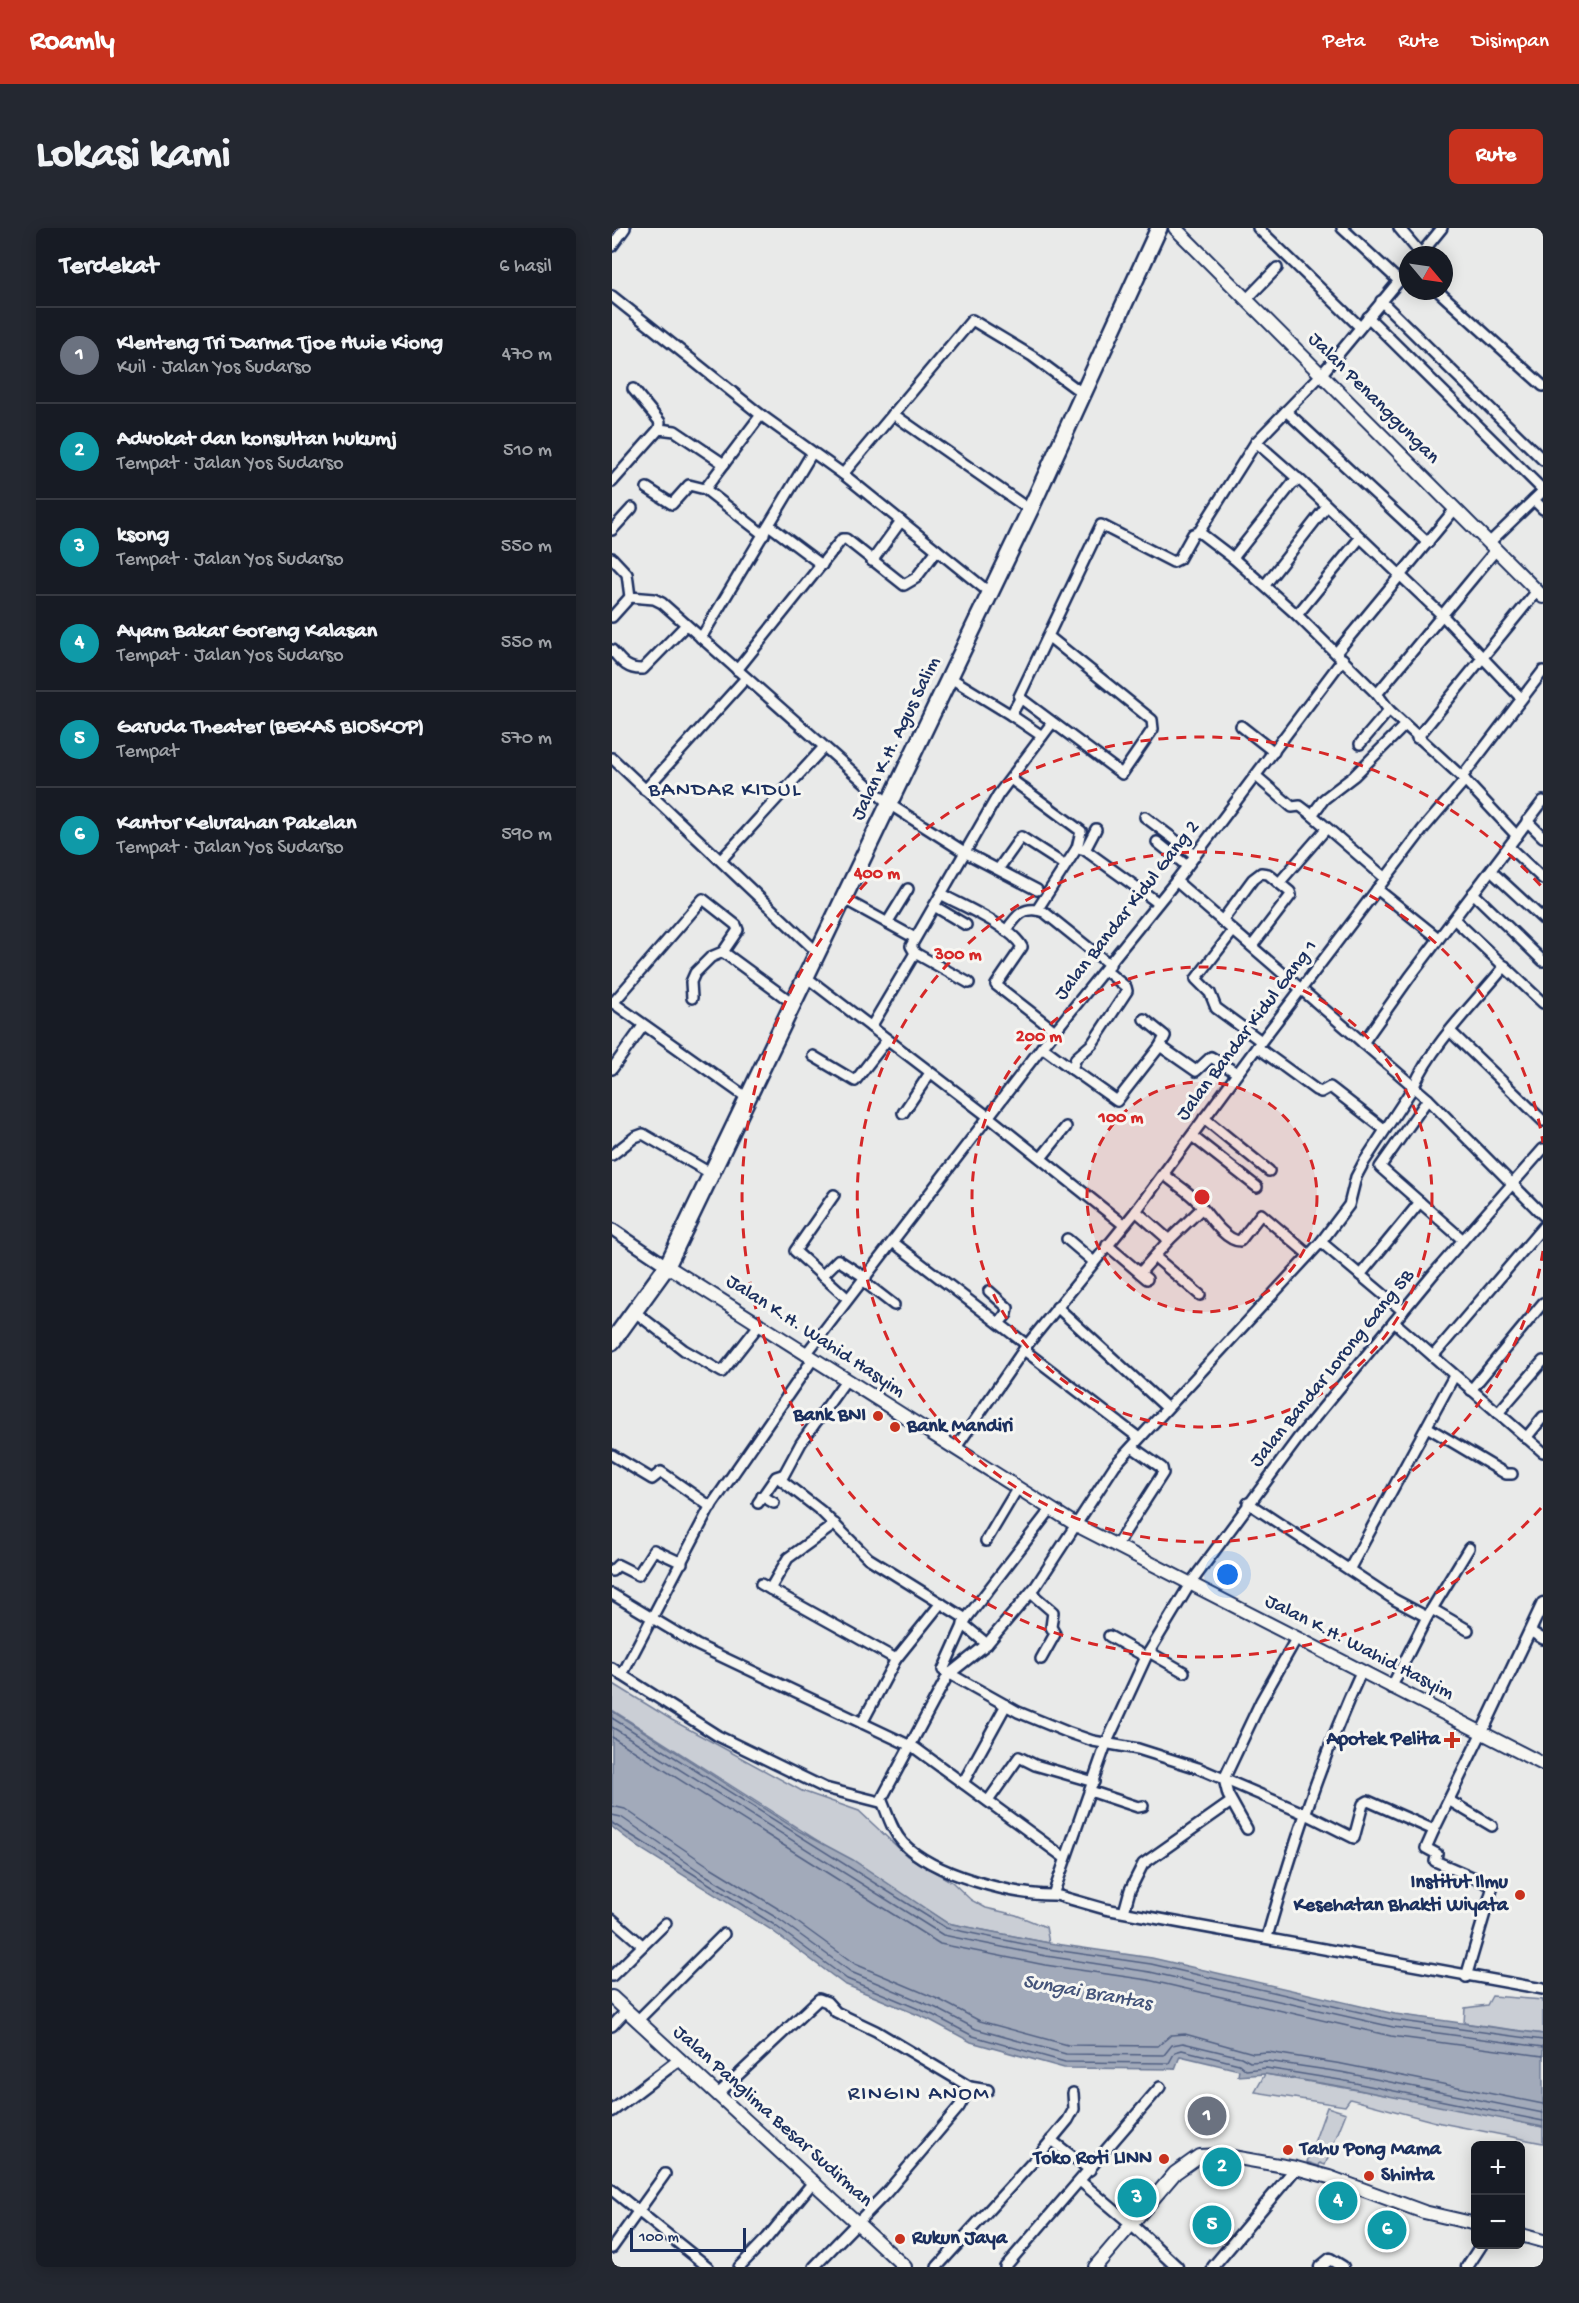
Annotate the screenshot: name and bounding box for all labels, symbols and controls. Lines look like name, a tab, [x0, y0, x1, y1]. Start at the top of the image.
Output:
text: Roamly	[30, 26, 115, 59]
text: Peta	[1323, 30, 1365, 55]
text: Rute	[1398, 30, 1439, 55]
text: Disimpan	[1472, 30, 1549, 55]
button: Rute	[1449, 129, 1543, 184]
text: Lokasi kami	[36, 132, 231, 181]
north arrow	[1399, 246, 1453, 300]
text: Terdekat	[60, 252, 158, 283]
text: 6 hasil	[499, 256, 552, 279]
street label: Jalan Penanggungan	[1302, 328, 1444, 470]
text: Klenteng Tri Darma Tjoe Hwie Kiong	[117, 331, 443, 357]
text: 1	[75, 344, 84, 367]
text: 470 m	[502, 344, 552, 367]
text: Kuil · Jalan Yos Sudarso	[117, 357, 311, 380]
text: Advokat dan konsultan hukumj	[117, 427, 397, 453]
text: 2	[75, 440, 84, 463]
text: 510 m	[503, 440, 552, 463]
text: Tempat · Jalan Yos Sudarso	[117, 453, 344, 476]
text: ksong	[117, 523, 169, 549]
text: 3	[74, 536, 85, 559]
text: 550 m	[501, 536, 552, 559]
text: Tempat · Jalan Yos Sudarso	[117, 549, 344, 572]
text: Ayam Bakar Goreng Kalasan	[117, 619, 377, 645]
text: 4	[75, 632, 84, 655]
text: 550 m	[501, 632, 552, 655]
text: Tempat · Jalan Yos Sudarso	[117, 645, 344, 668]
street label: Jalan K.H. Agus Salim	[847, 653, 947, 825]
text: Garuda Theater (BEKAS BIOSKOP)	[117, 715, 424, 741]
text: 5	[74, 728, 85, 751]
text: 570 m	[501, 728, 552, 751]
text: Tempat	[117, 741, 178, 764]
district label: BANDAR KIDUL	[647, 778, 802, 804]
text: Kantor Kelurahan Pakelan	[117, 811, 357, 837]
street label: Jalan Bandar Kidul Gang 2	[1051, 816, 1205, 1005]
text: 6	[74, 824, 85, 847]
text: 590 m	[501, 824, 552, 847]
text: Tempat · Jalan Yos Sudarso	[117, 837, 344, 860]
text: 400 m	[853, 864, 900, 885]
street label: Jalan Bandar Kidul Gang 1	[1173, 936, 1323, 1126]
text: 300 m	[934, 945, 982, 966]
text: 200 m	[1016, 1027, 1062, 1048]
text: 100 m	[1098, 1108, 1144, 1129]
centre of rings	[1192, 1187, 1212, 1207]
street label: Jalan Bandar Lorong Gang 5B	[1246, 1265, 1420, 1473]
street label: Jalan K.H. Wahid Hasyim	[721, 1270, 909, 1404]
place label: Bank BNI	[792, 1405, 866, 1428]
marker: Bank BNI	[871, 1409, 885, 1423]
place label: Bank Mandiri	[906, 1416, 1013, 1439]
marker: Bank Mandiri	[888, 1420, 902, 1434]
your location	[1213, 1560, 1242, 1589]
street label: Jalan K.H. Wahid Hasyim	[1261, 1590, 1457, 1706]
place label: Apotek Pelita	[1325, 1729, 1441, 1752]
marker: Apotek Pelita	[1445, 1733, 1459, 1747]
place label: Institut Ilmu Kesehatan Bhakti Wiyata	[1293, 1872, 1509, 1918]
marker: Institut Ilmu Kesehatan Bhakti Wiyata	[1513, 1888, 1527, 1902]
water label: Sungai Brantas	[1021, 1970, 1156, 2018]
street label: Jalan Panglima Besar Sudirman	[667, 2021, 877, 2213]
district label: RINGIN ANOM	[848, 2082, 990, 2108]
pin: 1	[1188, 2094, 1226, 2138]
place label: Tahu Pong Mama	[1298, 2139, 1442, 2162]
map controls	[1471, 2141, 1525, 2249]
button: +	[1471, 2141, 1525, 2195]
marker: Tahu Pong Mama	[1281, 2143, 1295, 2157]
pin: 2	[1202, 2144, 1242, 2190]
place label: Toko Roti LINN	[1032, 2148, 1152, 2171]
marker: Toko Roti LINN	[1157, 2152, 1171, 2166]
place label: Shinta	[1381, 2165, 1435, 2188]
marker: Shinta	[1362, 2169, 1376, 2183]
pin: 3	[1118, 2176, 1156, 2220]
pin: 4	[1318, 2178, 1358, 2224]
button: −	[1471, 2195, 1525, 2249]
pin: 5	[1192, 2202, 1232, 2248]
pin: 6	[1368, 2208, 1406, 2252]
scale bar	[630, 2225, 746, 2252]
place label: Rukun Jaya	[911, 2228, 1008, 2251]
text: 100 m	[639, 2229, 679, 2248]
marker: Rukun Jaya	[893, 2232, 907, 2246]

